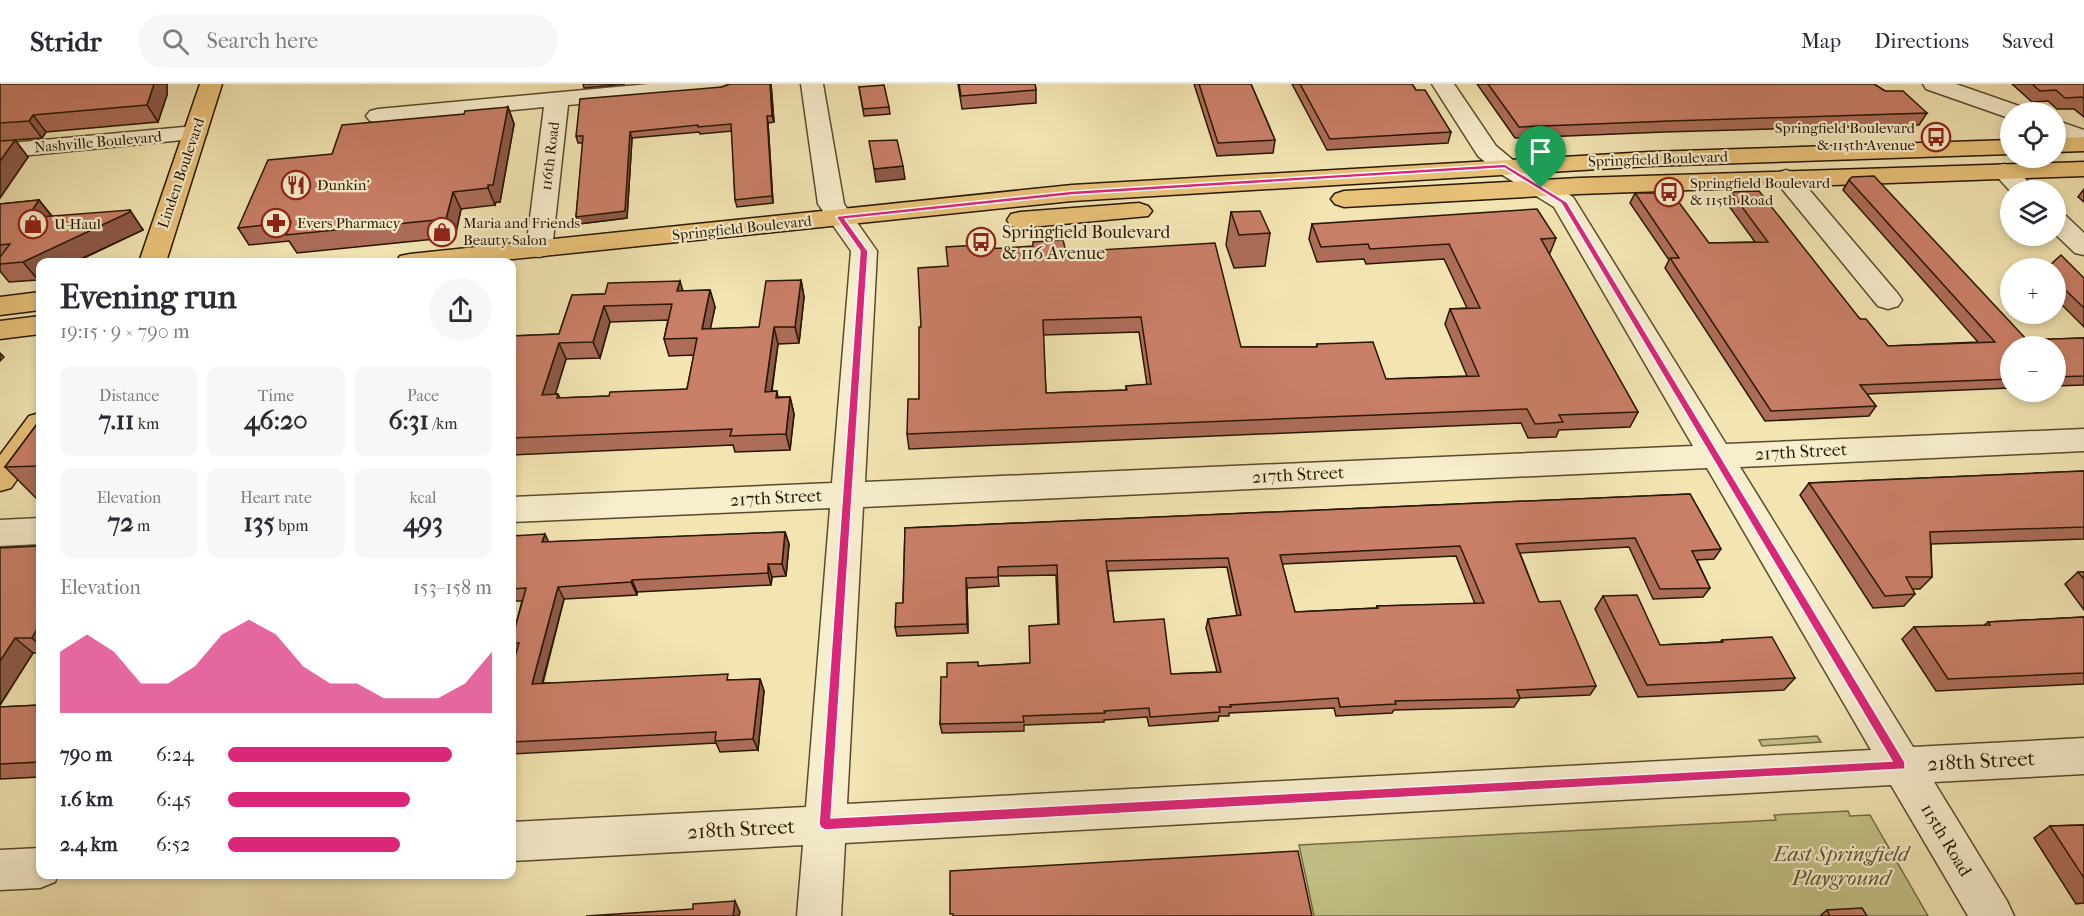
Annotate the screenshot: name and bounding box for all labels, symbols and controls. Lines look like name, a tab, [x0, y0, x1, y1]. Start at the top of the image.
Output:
search box	[138, 14, 558, 68]
text: Stridr	[30, 25, 102, 58]
icon: search	[159, 25, 192, 58]
text: Search here	[207, 28, 318, 54]
text: Map	[1801, 29, 1841, 53]
text: Directions	[1874, 29, 1969, 53]
text: Saved	[2002, 29, 2054, 53]
map controls	[2000, 102, 2066, 402]
button: locate	[2000, 102, 2066, 168]
street label: Linden Boulevard	[154, 115, 209, 230]
place label: Springfield Boulevard & 115th Avenue	[1775, 119, 1916, 154]
street label: 116th Road	[537, 120, 563, 191]
bus stop icon: Springfield Boulevard & 115th Avenue	[1920, 121, 1952, 153]
pin	[1515, 126, 1566, 188]
street label: Nashville Boulevard	[33, 127, 163, 157]
icon: arrive	[1524, 135, 1557, 168]
street label: Springfield Boulevard	[1588, 148, 1729, 170]
restaurant icon: Dunkin'	[280, 169, 312, 201]
place label: Springfield Boulevard & 115th Road	[1690, 174, 1831, 209]
place label: Dunkin'	[317, 176, 370, 194]
bus stop icon: Springfield Boulevard & 115th Road	[1653, 176, 1685, 208]
button: layers	[2000, 180, 2066, 246]
pharmacy icon: Evers Pharmacy	[260, 207, 292, 239]
shop icon: U-Haul	[17, 208, 49, 240]
street label: Springfield Boulevard	[671, 212, 813, 244]
place label: Evers Pharmacy	[297, 214, 401, 232]
place label: Maria and Friends Beauty Salon	[463, 214, 581, 249]
place label: U-Haul	[54, 215, 101, 233]
shop icon: Maria and Friends Beauty Salon	[426, 216, 458, 248]
place label: Springfield Boulevard & 116 Avenue	[1002, 222, 1170, 264]
bus stop icon: Springfield Boulevard & 116 Avenue	[965, 226, 997, 258]
button: +	[2000, 258, 2066, 324]
text: Evening run	[60, 278, 237, 317]
button: share	[429, 278, 492, 341]
text: 19:15 · 9 × 790 m	[60, 320, 190, 343]
button: −	[2000, 336, 2066, 402]
text: Distance	[99, 386, 159, 405]
text: Time	[258, 386, 294, 405]
text: Pace	[407, 386, 439, 405]
text: 7.11	[99, 405, 134, 436]
text: 46:20	[244, 405, 308, 436]
text: 6:31	[388, 405, 429, 436]
text: km	[134, 414, 159, 433]
text: /km	[429, 414, 458, 433]
street label: 217th Street	[1754, 439, 1848, 465]
street label: 217th Street	[1251, 462, 1345, 488]
street label: 217th Street	[729, 485, 823, 511]
text: Elevation	[97, 488, 161, 507]
text: Heart rate	[240, 488, 312, 507]
text: kcal	[410, 488, 436, 507]
text: 72	[108, 507, 134, 538]
text: 135	[244, 507, 275, 538]
text: 493	[403, 507, 443, 538]
text: m	[134, 516, 150, 535]
text: bpm	[275, 516, 308, 535]
text: Elevation	[60, 576, 141, 599]
text: 153–158 m	[413, 576, 492, 599]
text: 790 m	[60, 743, 112, 766]
text: 6:24	[156, 743, 194, 766]
street label: 218th Street	[1926, 746, 2036, 776]
text: 1.6 km	[60, 788, 113, 811]
text: 6:45	[156, 788, 192, 811]
street label: 115th Road	[1916, 800, 1976, 880]
street label: 218th Street	[686, 814, 796, 844]
text: 2.4 km	[60, 833, 118, 856]
text: 6:52	[156, 833, 191, 856]
park label: East Springfield Playground	[1771, 842, 1911, 890]

